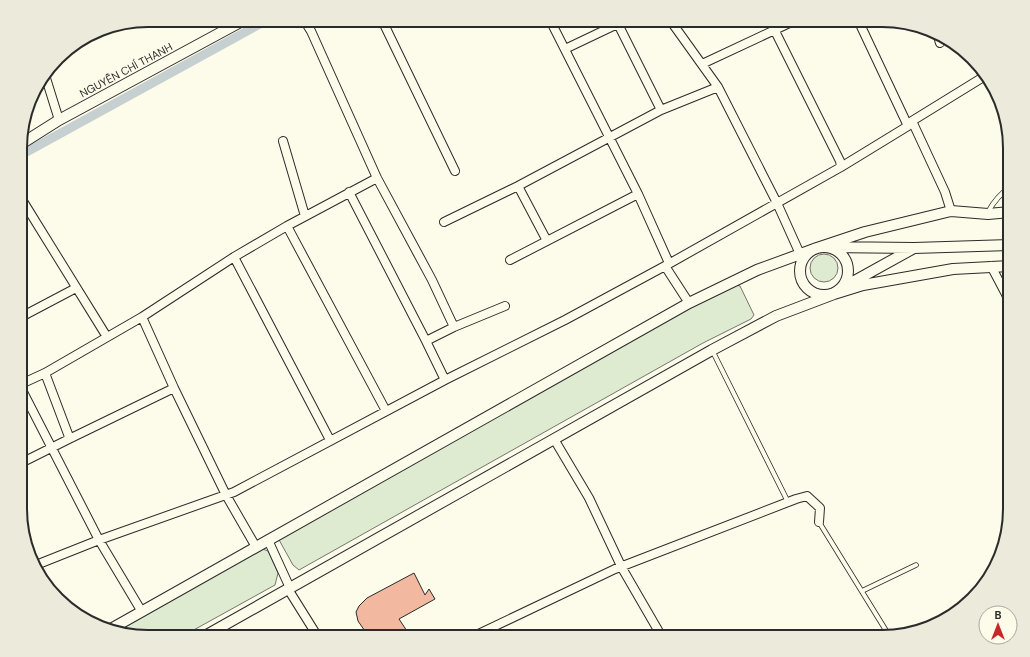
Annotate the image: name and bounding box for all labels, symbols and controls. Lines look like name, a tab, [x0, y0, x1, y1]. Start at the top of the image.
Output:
street label: NGUYỄN CHÍ THANH	[77, 40, 175, 100]
north arrow	[978, 605, 1018, 645]
text: B	[994, 608, 1002, 622]

